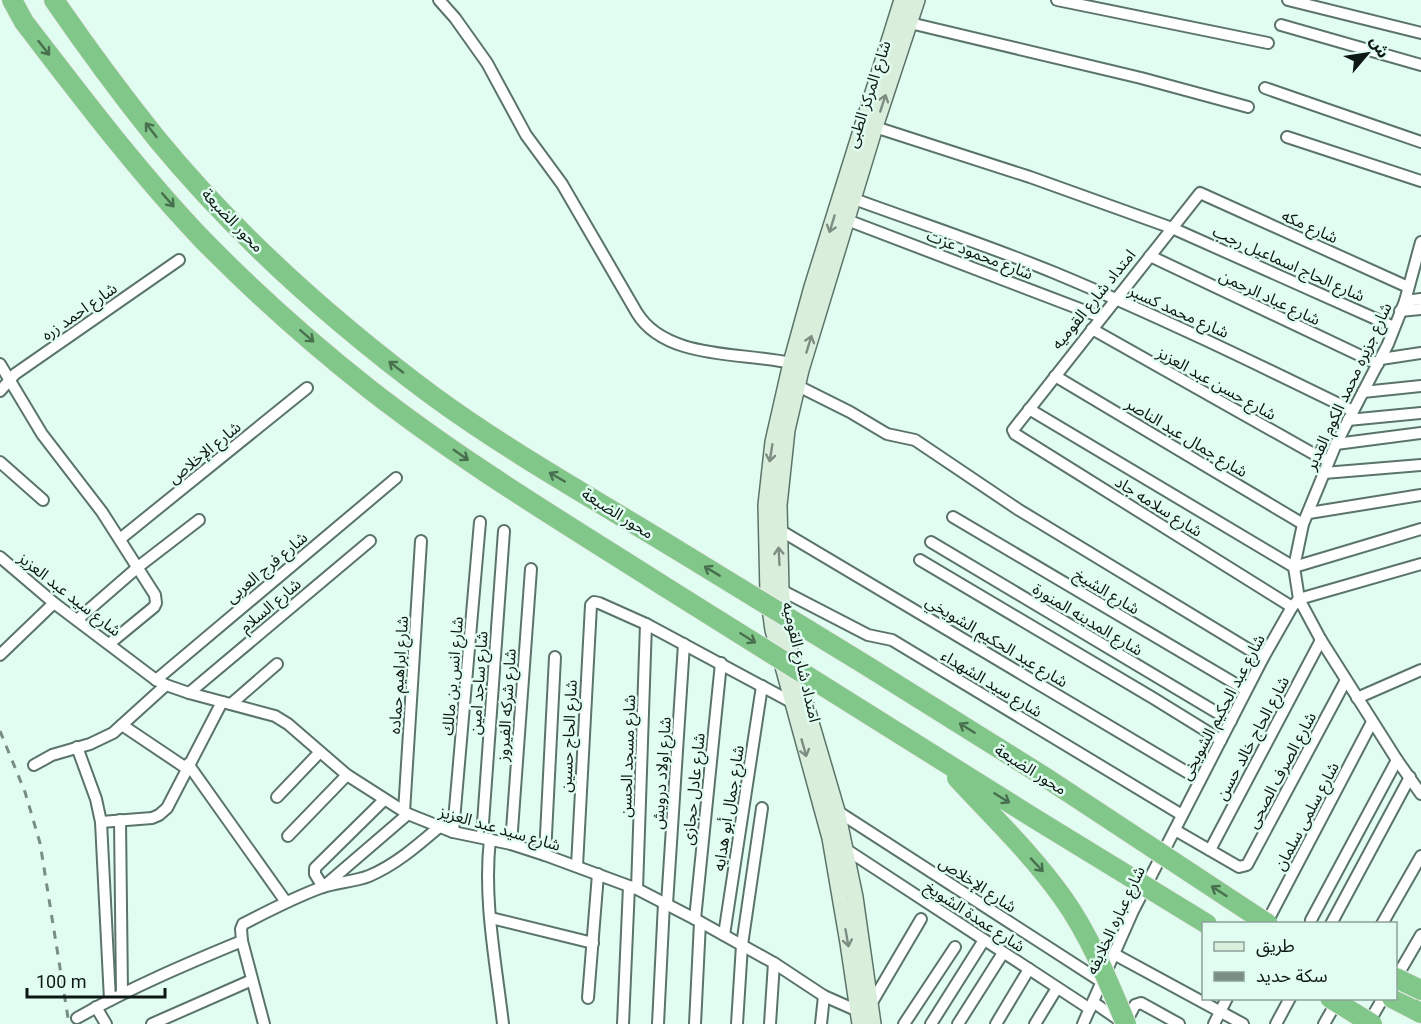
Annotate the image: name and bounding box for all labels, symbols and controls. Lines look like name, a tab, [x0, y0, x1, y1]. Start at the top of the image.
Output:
north arrow	[1337, 24, 1397, 84]
text: ش	[1366, 33, 1393, 61]
street label: شارع المركز الطبى	[842, 38, 898, 151]
one-way arrow	[38, 40, 51, 56]
one-way arrow	[879, 94, 890, 113]
one-way arrow	[144, 122, 157, 138]
street label: محور الضبعة	[198, 185, 268, 256]
one-way arrow	[161, 192, 174, 208]
street label: شارع مكه	[1278, 206, 1341, 250]
one-way arrow	[826, 214, 837, 233]
street label: شارع الحاج اسماعيل رجب	[1209, 221, 1368, 308]
street label: شارع محمود عزت	[923, 225, 1036, 286]
street label: امتداد شارع القوميه	[1047, 246, 1142, 355]
street label: شارع عباد الرحمن	[1215, 266, 1323, 332]
street label: شارع احمد زره	[38, 278, 122, 347]
street label: شارع محمد كسبر	[1124, 281, 1232, 345]
street label: شارع جزيره محمد الكوم القدير	[1301, 299, 1398, 475]
one-way arrow	[299, 329, 314, 343]
one-way arrow	[804, 335, 815, 354]
street label: شارع حسن عبد العزيز	[1152, 342, 1280, 427]
one-way arrow	[388, 361, 404, 374]
street label: شارع جمال عبد الناصر	[1120, 393, 1251, 484]
street label: شارع الإخلاص	[164, 417, 246, 490]
one-way arrow	[766, 443, 777, 462]
one-way arrow	[452, 449, 468, 461]
one-way arrow	[549, 470, 566, 482]
street label: شارع سلامه جاد	[1110, 472, 1206, 543]
street label: محور الضبعة	[578, 484, 657, 543]
street label: شارع فرج العربى	[221, 528, 313, 609]
one-way arrow	[773, 547, 784, 567]
street label: شارع سيد عبد العزيز	[12, 548, 125, 643]
one-way arrow	[704, 564, 721, 576]
street label: شارع الشيخ	[1069, 564, 1143, 621]
street label: شارع السلام	[236, 574, 307, 639]
street label: شارع المدينه المنورة	[1028, 579, 1146, 662]
street label: شارع عبد الحكيم الشويخي	[921, 591, 1071, 694]
street label: امتداد شارع القوميه	[776, 600, 825, 725]
street label: شارع ابراهيم حماده	[385, 615, 415, 735]
street label: شارع انس بن مالك	[438, 616, 470, 737]
street label: شارع ساجد امين	[465, 630, 495, 736]
street label: شارع عبد الحكيم الشويخى	[1176, 631, 1272, 785]
one-way arrow	[739, 632, 756, 644]
street label: شارع سيد الشهداء	[936, 646, 1046, 724]
street label: شارع شركه الفيروز	[493, 648, 523, 763]
street label: شارع الحاج خالد حسن	[1212, 673, 1296, 805]
street label: شارع الحاج حسين	[556, 679, 584, 793]
street label: شارع مسجد الحسن	[616, 694, 642, 818]
street label: شارع الصرف الصحى	[1243, 709, 1323, 833]
street label: شارع اولاد درويش	[648, 716, 678, 830]
one-way arrow	[959, 722, 976, 734]
street label: شارع عادل حجازى	[678, 732, 712, 846]
one-way arrow	[799, 738, 811, 757]
street label: محور الضبعة	[991, 740, 1070, 799]
street label: شارع جمال أبو هدايه	[709, 744, 751, 873]
street label: شارع سلمى سلمان	[1270, 759, 1346, 875]
one-way arrow	[993, 792, 1010, 804]
street label: شارع سيد عبد العزيز	[435, 802, 563, 858]
street label: شارع الإخلاص	[934, 852, 1020, 919]
one-way arrow	[1030, 858, 1045, 873]
street label: شارع عباره الخلايفه	[1082, 863, 1152, 979]
street label: شارع عمدة الشويخ	[919, 877, 1028, 958]
one-way arrow	[1211, 885, 1228, 897]
legend	[1202, 922, 1397, 1000]
one-way arrow	[842, 928, 853, 947]
text: طريق	[1256, 935, 1295, 957]
scale bar	[27, 961, 165, 999]
text: سكة حديد	[1256, 965, 1328, 986]
text: 100 m	[36, 971, 87, 992]

